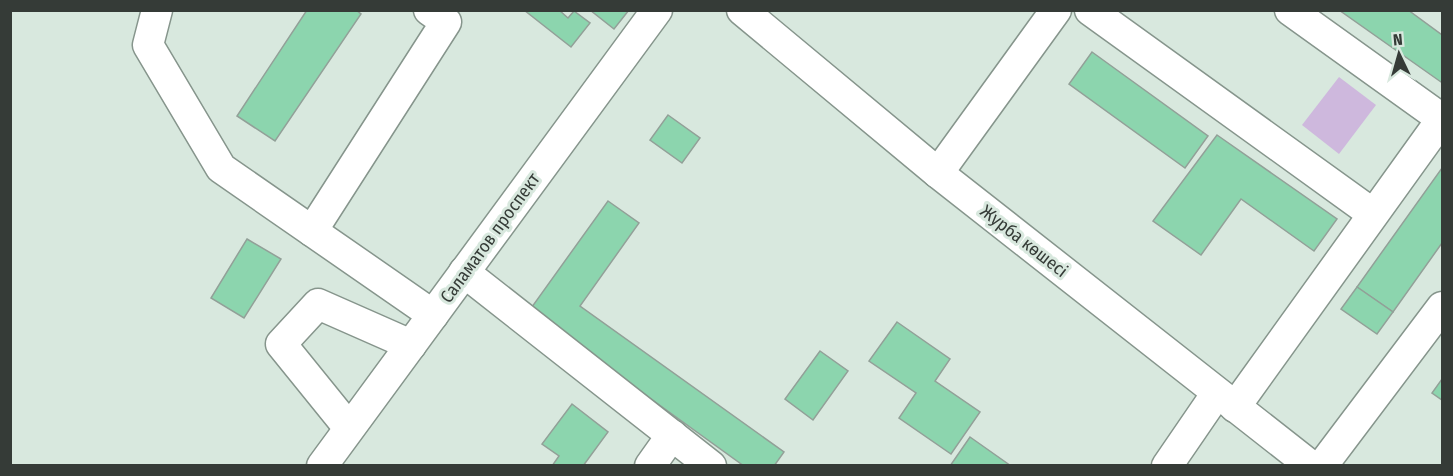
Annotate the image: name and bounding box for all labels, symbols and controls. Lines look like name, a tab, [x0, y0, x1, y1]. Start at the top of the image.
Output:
north arrow	[1369, 24, 1429, 84]
text: N	[1392, 30, 1403, 49]
street label: Саламатов проспект	[435, 168, 545, 307]
street label: Журба көшесі	[976, 200, 1072, 282]

